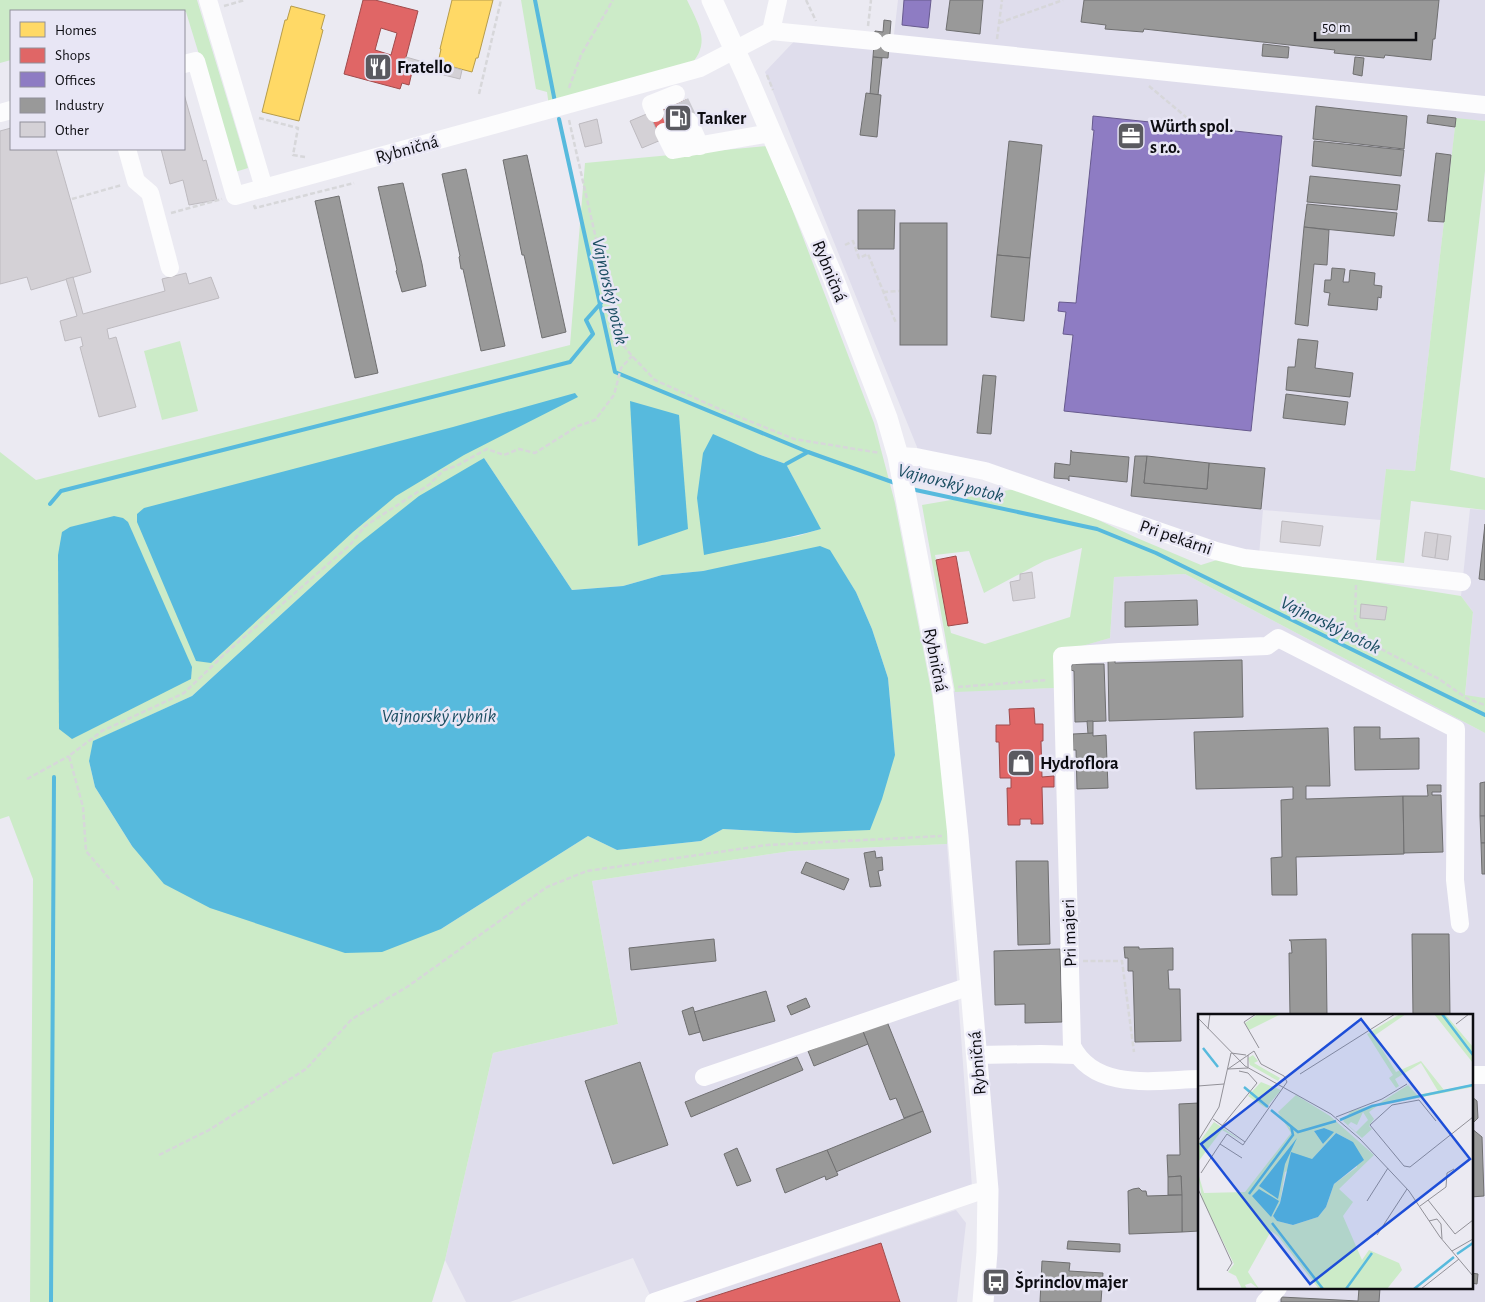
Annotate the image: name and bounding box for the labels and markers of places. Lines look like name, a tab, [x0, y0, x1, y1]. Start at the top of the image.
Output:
restaurant icon: Fratello	[363, 52, 393, 82]
place label: Fratello	[397, 59, 452, 77]
fuel station icon: Tanker	[663, 103, 693, 133]
place label: Tanker	[697, 110, 747, 128]
place label: Würth spol. s r.o.	[1150, 118, 1233, 157]
office icon: Würth spol. s r.o.	[1116, 121, 1146, 151]
shop icon: Hydroflora	[1006, 748, 1036, 778]
place label: Hydroflora	[1040, 755, 1119, 773]
bus stop icon: Šprinclov majer	[981, 1267, 1011, 1297]
place label: Šprinclov majer	[1015, 1271, 1128, 1292]

